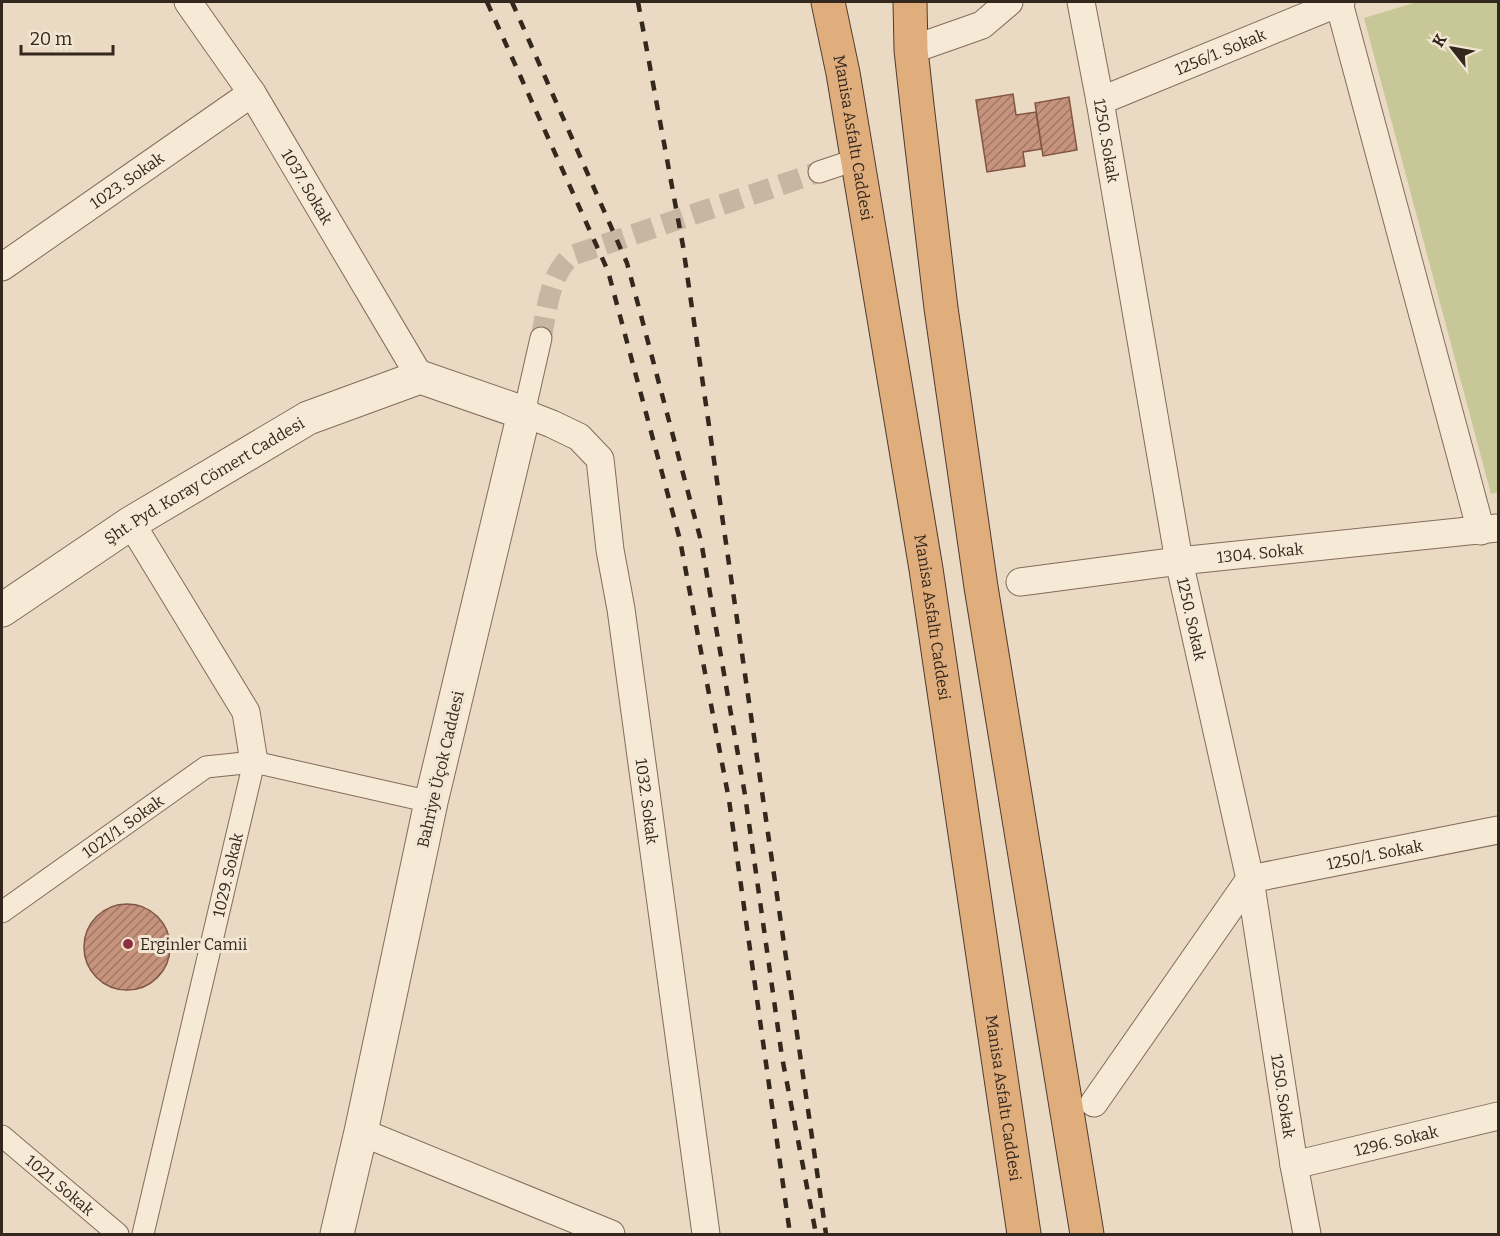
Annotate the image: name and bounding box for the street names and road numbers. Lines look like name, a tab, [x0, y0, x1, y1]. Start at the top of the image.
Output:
street label: 1256/1. Sokak	[1172, 25, 1269, 79]
street label: Manisa Asfaltı Caddesi	[829, 53, 877, 222]
street label: 1250. Sokak	[1090, 97, 1123, 184]
street label: 1037. Sokak	[277, 146, 337, 228]
street label: 1023. Sokak	[86, 148, 168, 213]
street label: Şht. Pyd. Koray Cömert Caddesi	[101, 413, 308, 548]
street label: Manisa Asfaltı Caddesi	[910, 533, 954, 702]
street label: 1304. Sokak	[1216, 539, 1304, 567]
street label: 1250. Sokak	[1173, 576, 1210, 663]
street label: Bahriye Üçok Caddesi	[413, 689, 468, 849]
street label: 1032. Sokak	[631, 757, 662, 845]
street label: 1021/1. Sokak	[79, 791, 167, 862]
street label: 1029. Sokak	[209, 831, 247, 919]
street label: 1250/1. Sokak	[1325, 836, 1424, 874]
street label: Manisa Asfaltı Caddesi	[982, 1014, 1025, 1182]
street label: 1250. Sokak	[1267, 1053, 1299, 1139]
street label: 1296. Sokak	[1352, 1122, 1440, 1160]
street label: 1021. Sokak	[22, 1151, 98, 1220]

